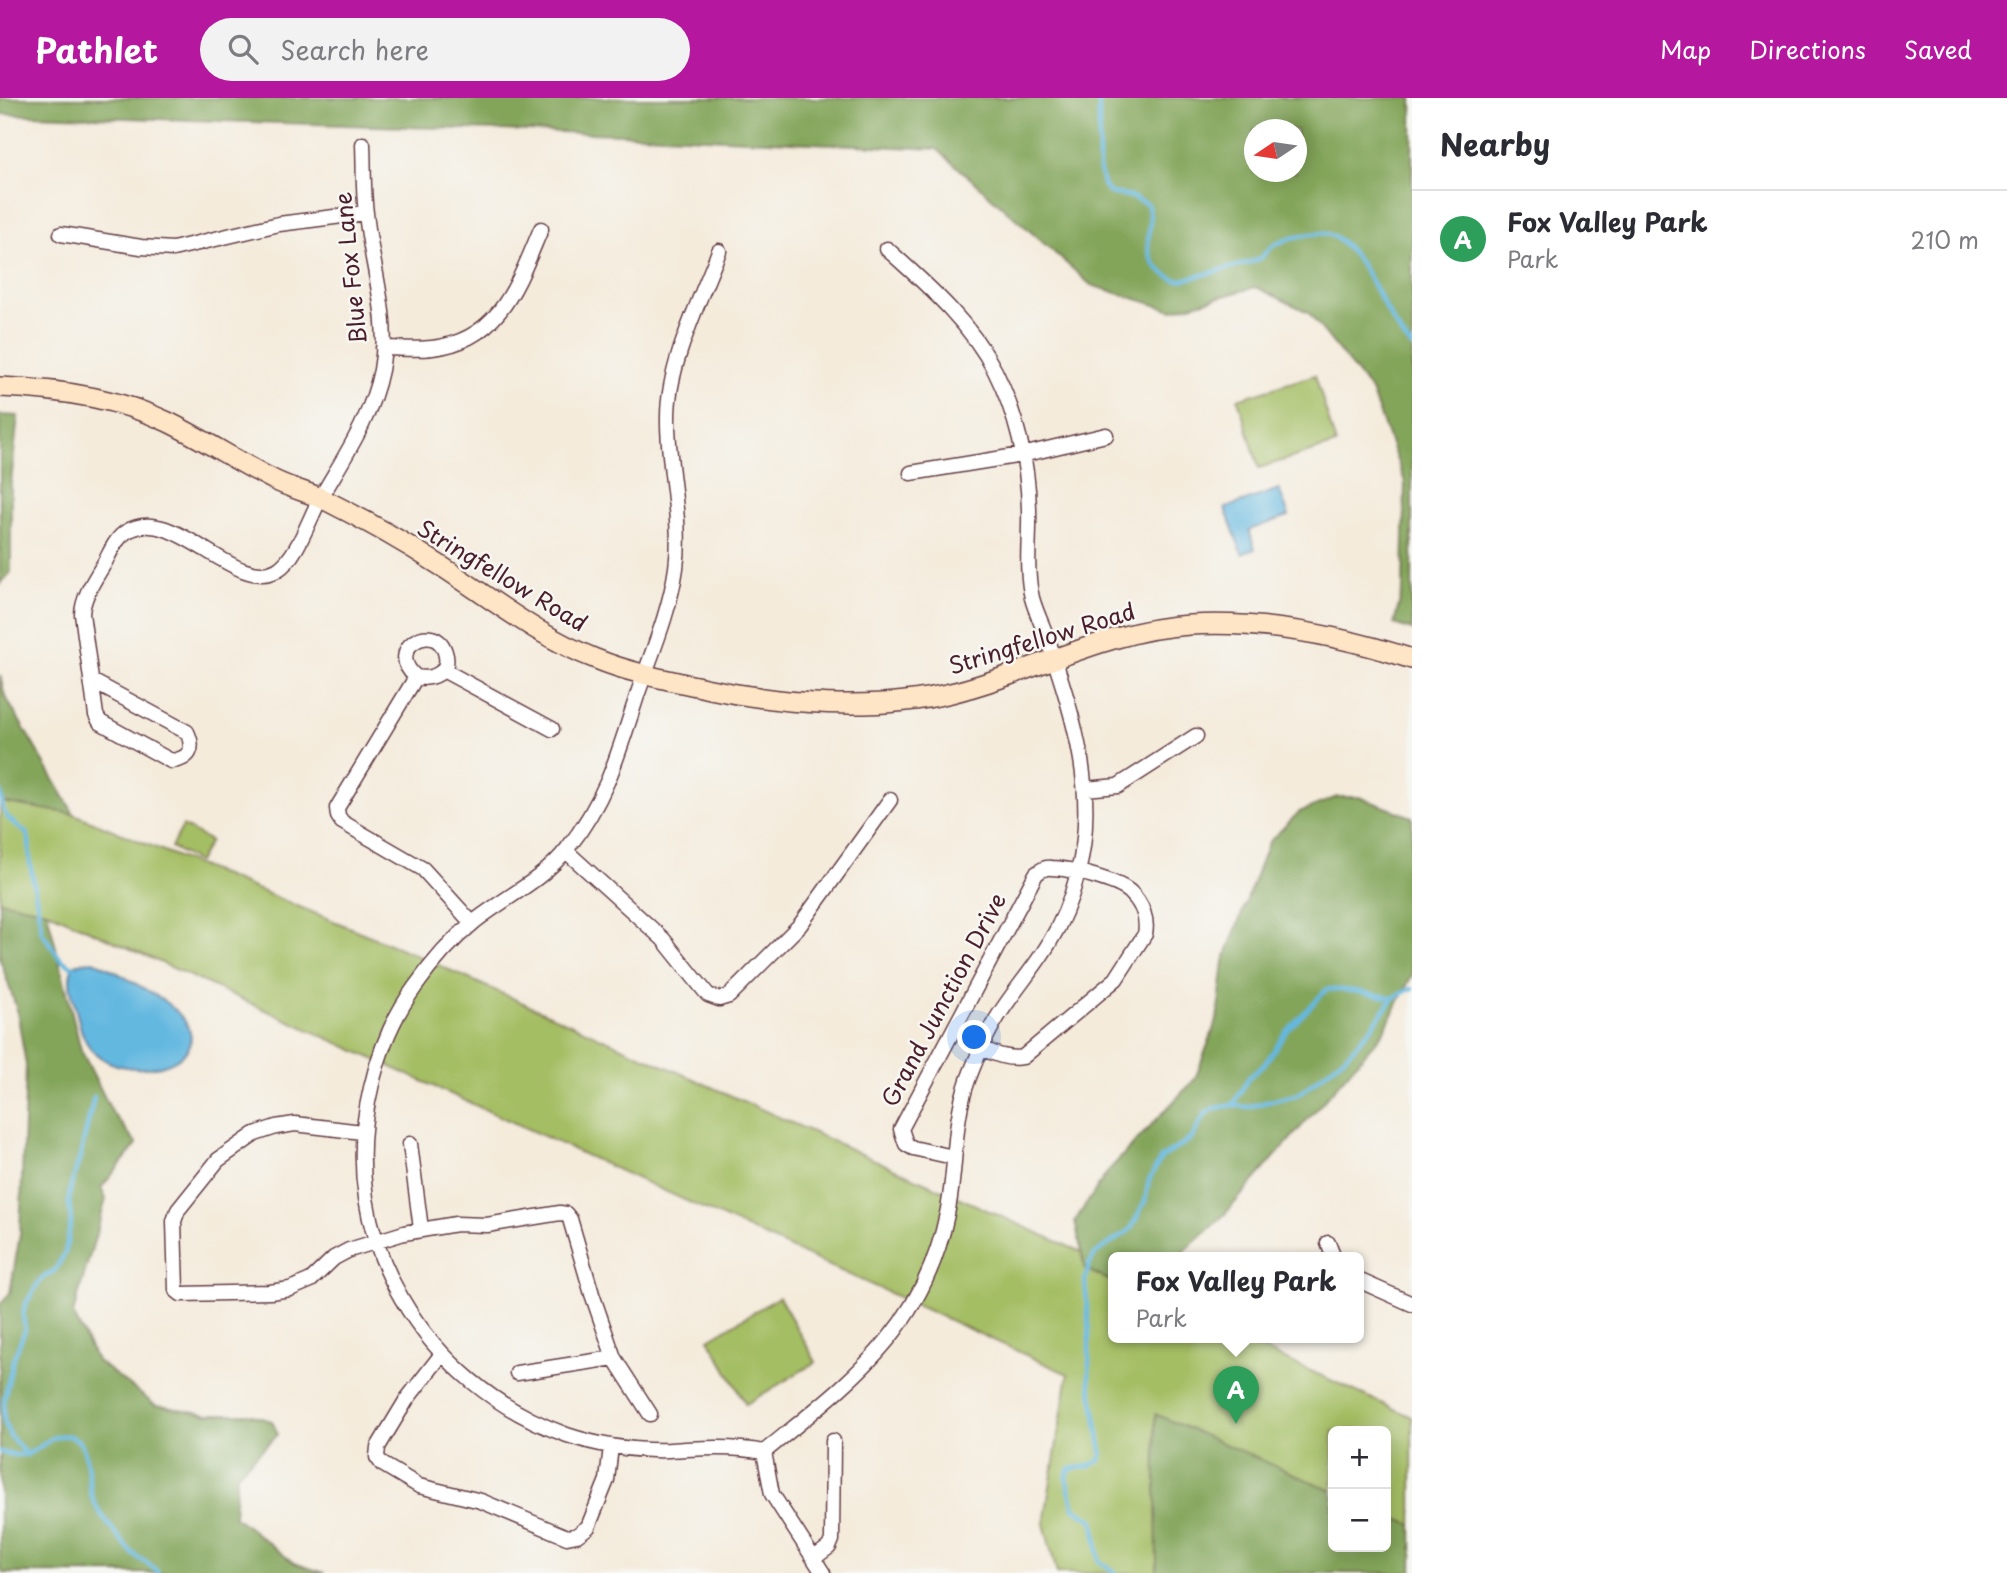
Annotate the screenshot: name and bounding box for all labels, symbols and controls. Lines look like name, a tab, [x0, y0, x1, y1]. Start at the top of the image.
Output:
search box	[200, 18, 690, 81]
text: Pathlet	[35, 24, 158, 74]
icon: search	[224, 30, 262, 68]
text: Search here	[280, 30, 429, 69]
text: Map	[1660, 31, 1711, 67]
text: Directions	[1749, 31, 1866, 67]
text: Saved	[1904, 31, 1972, 67]
north arrow	[1244, 119, 1307, 182]
text: Nearby	[1440, 121, 1550, 166]
street label: Blue Fox Lane	[324, 190, 375, 346]
text: Fox Valley Park	[1507, 202, 1708, 241]
text: A	[1454, 222, 1472, 257]
text: 210 m	[1911, 222, 1979, 257]
text: Park	[1507, 241, 1558, 276]
street label: Stringfellow Road	[411, 510, 595, 640]
street label: Stringfellow Road	[944, 593, 1139, 683]
street label: Grand Junction Drive	[871, 886, 1014, 1112]
your location	[957, 1020, 991, 1054]
popup	[1108, 1252, 1364, 1343]
text: Fox Valley Park	[1136, 1261, 1336, 1300]
text: Park	[1136, 1300, 1187, 1335]
pin: A	[1213, 1366, 1259, 1424]
map controls	[1328, 1426, 1391, 1552]
button: +	[1328, 1426, 1391, 1489]
button: −	[1328, 1489, 1391, 1552]

